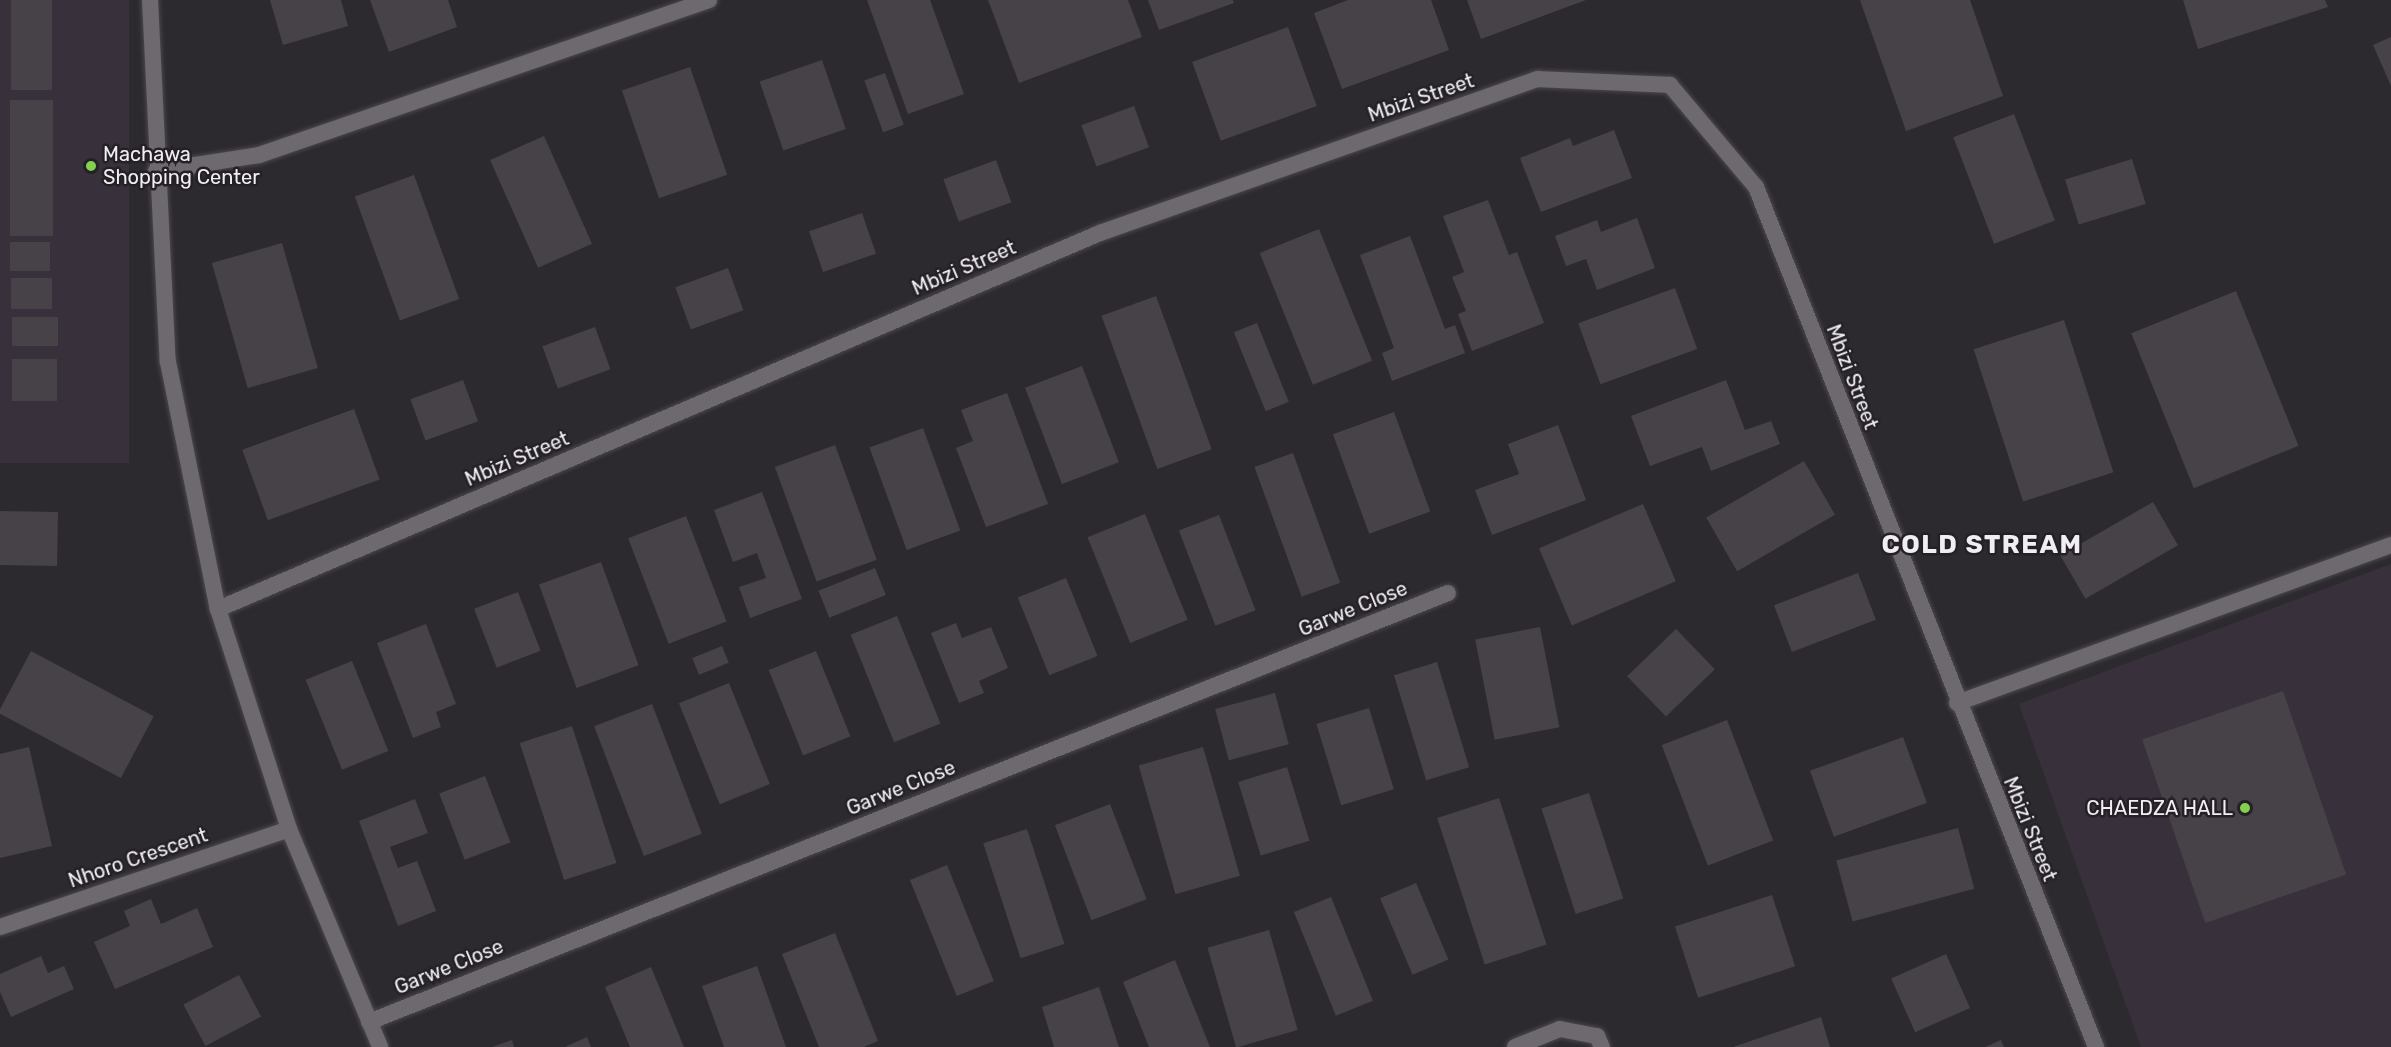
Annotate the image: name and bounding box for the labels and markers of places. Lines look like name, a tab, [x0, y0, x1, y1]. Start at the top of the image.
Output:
place label: Machawa Shopping Center	[103, 142, 260, 189]
marker: Machawa Shopping Center	[84, 159, 98, 173]
place label: CHAEDZA HALL	[2086, 796, 2233, 820]
marker: CHAEDZA HALL	[2238, 801, 2252, 815]

